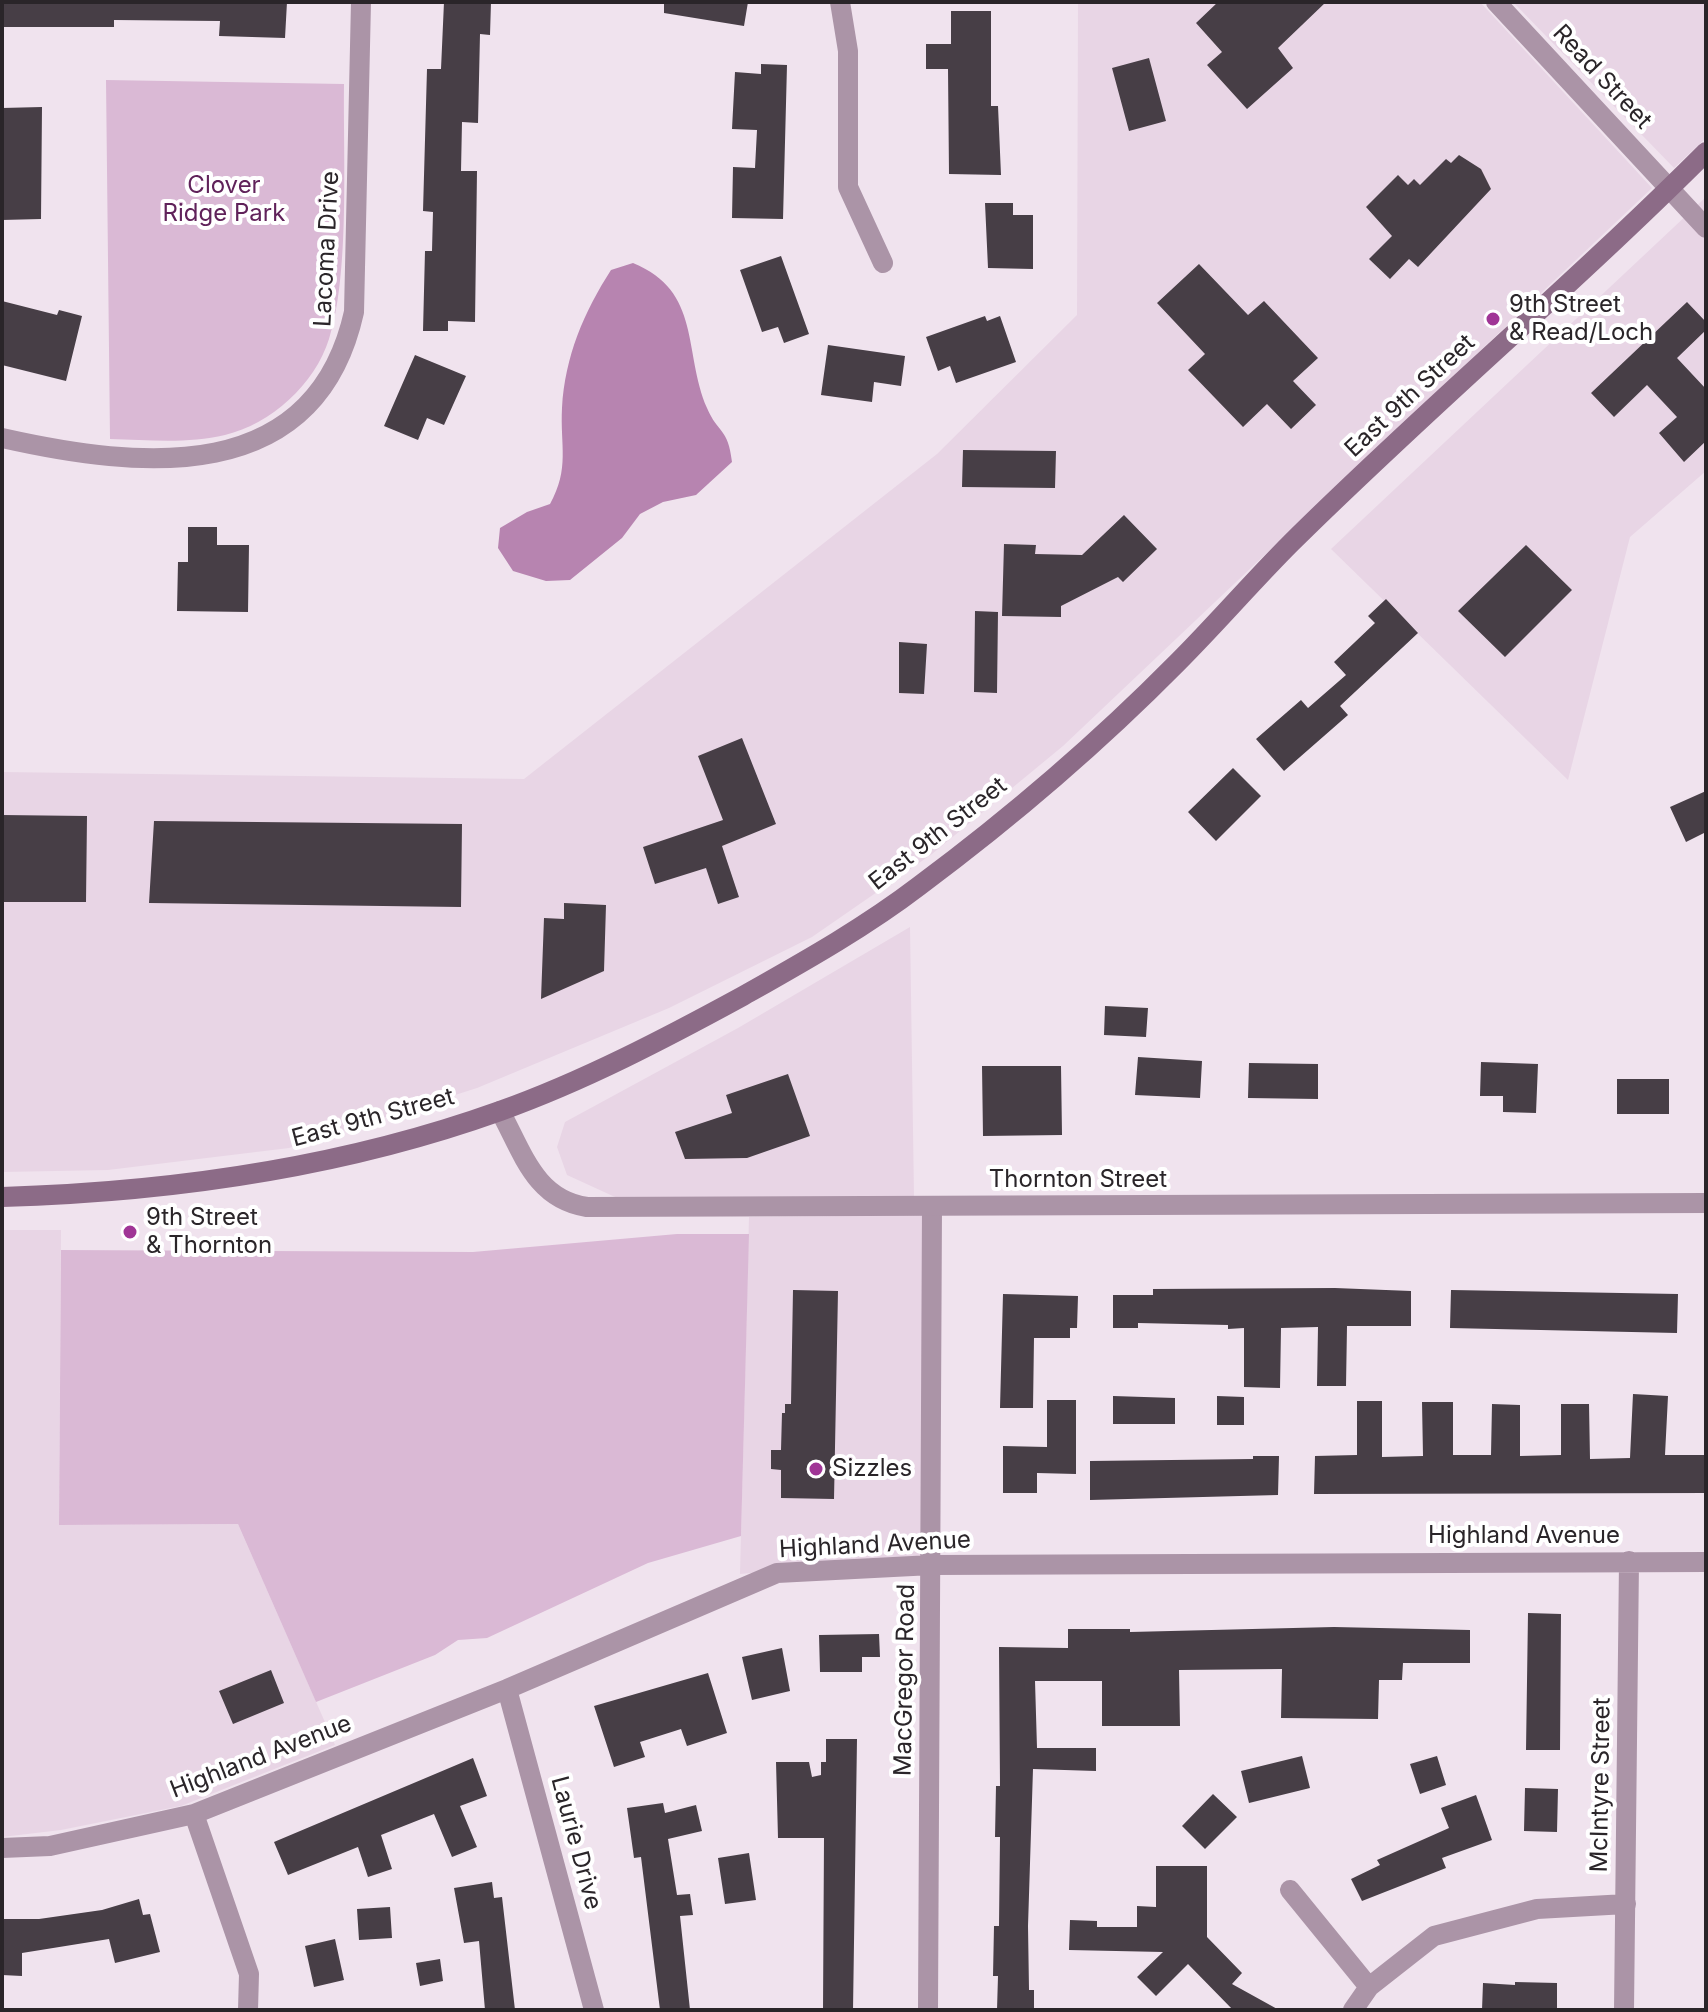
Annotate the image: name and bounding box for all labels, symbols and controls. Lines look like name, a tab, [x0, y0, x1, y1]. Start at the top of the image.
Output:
street label: Read Street	[1546, 19, 1658, 135]
street label: Lacoma Drive	[309, 170, 345, 328]
park label: Clover Ridge Park	[163, 172, 285, 228]
place label: 9th Street & Read/Loch	[1509, 291, 1653, 347]
marker: 9th Street & Read/Loch	[1484, 310, 1502, 328]
street label: East 9th Street	[1339, 329, 1481, 463]
street label: East 9th Street	[863, 771, 1013, 897]
street label: East 9th Street	[289, 1082, 457, 1154]
street label: Thornton Street	[989, 1166, 1167, 1194]
place label: 9th Street & Thornton	[146, 1204, 272, 1260]
marker: 9th Street & Thornton	[121, 1223, 139, 1241]
place label: Sizzles	[832, 1455, 912, 1483]
marker: Sizzles	[807, 1460, 825, 1478]
street label: Highland Avenue	[1428, 1522, 1620, 1550]
street label: Highland Avenue	[778, 1526, 972, 1564]
street label: MacGregor Road	[889, 1584, 921, 1776]
street label: McIntyre Street	[1585, 1697, 1617, 1873]
street label: Highland Avenue	[166, 1709, 356, 1805]
street label: Laurie Drive	[544, 1773, 608, 1913]

